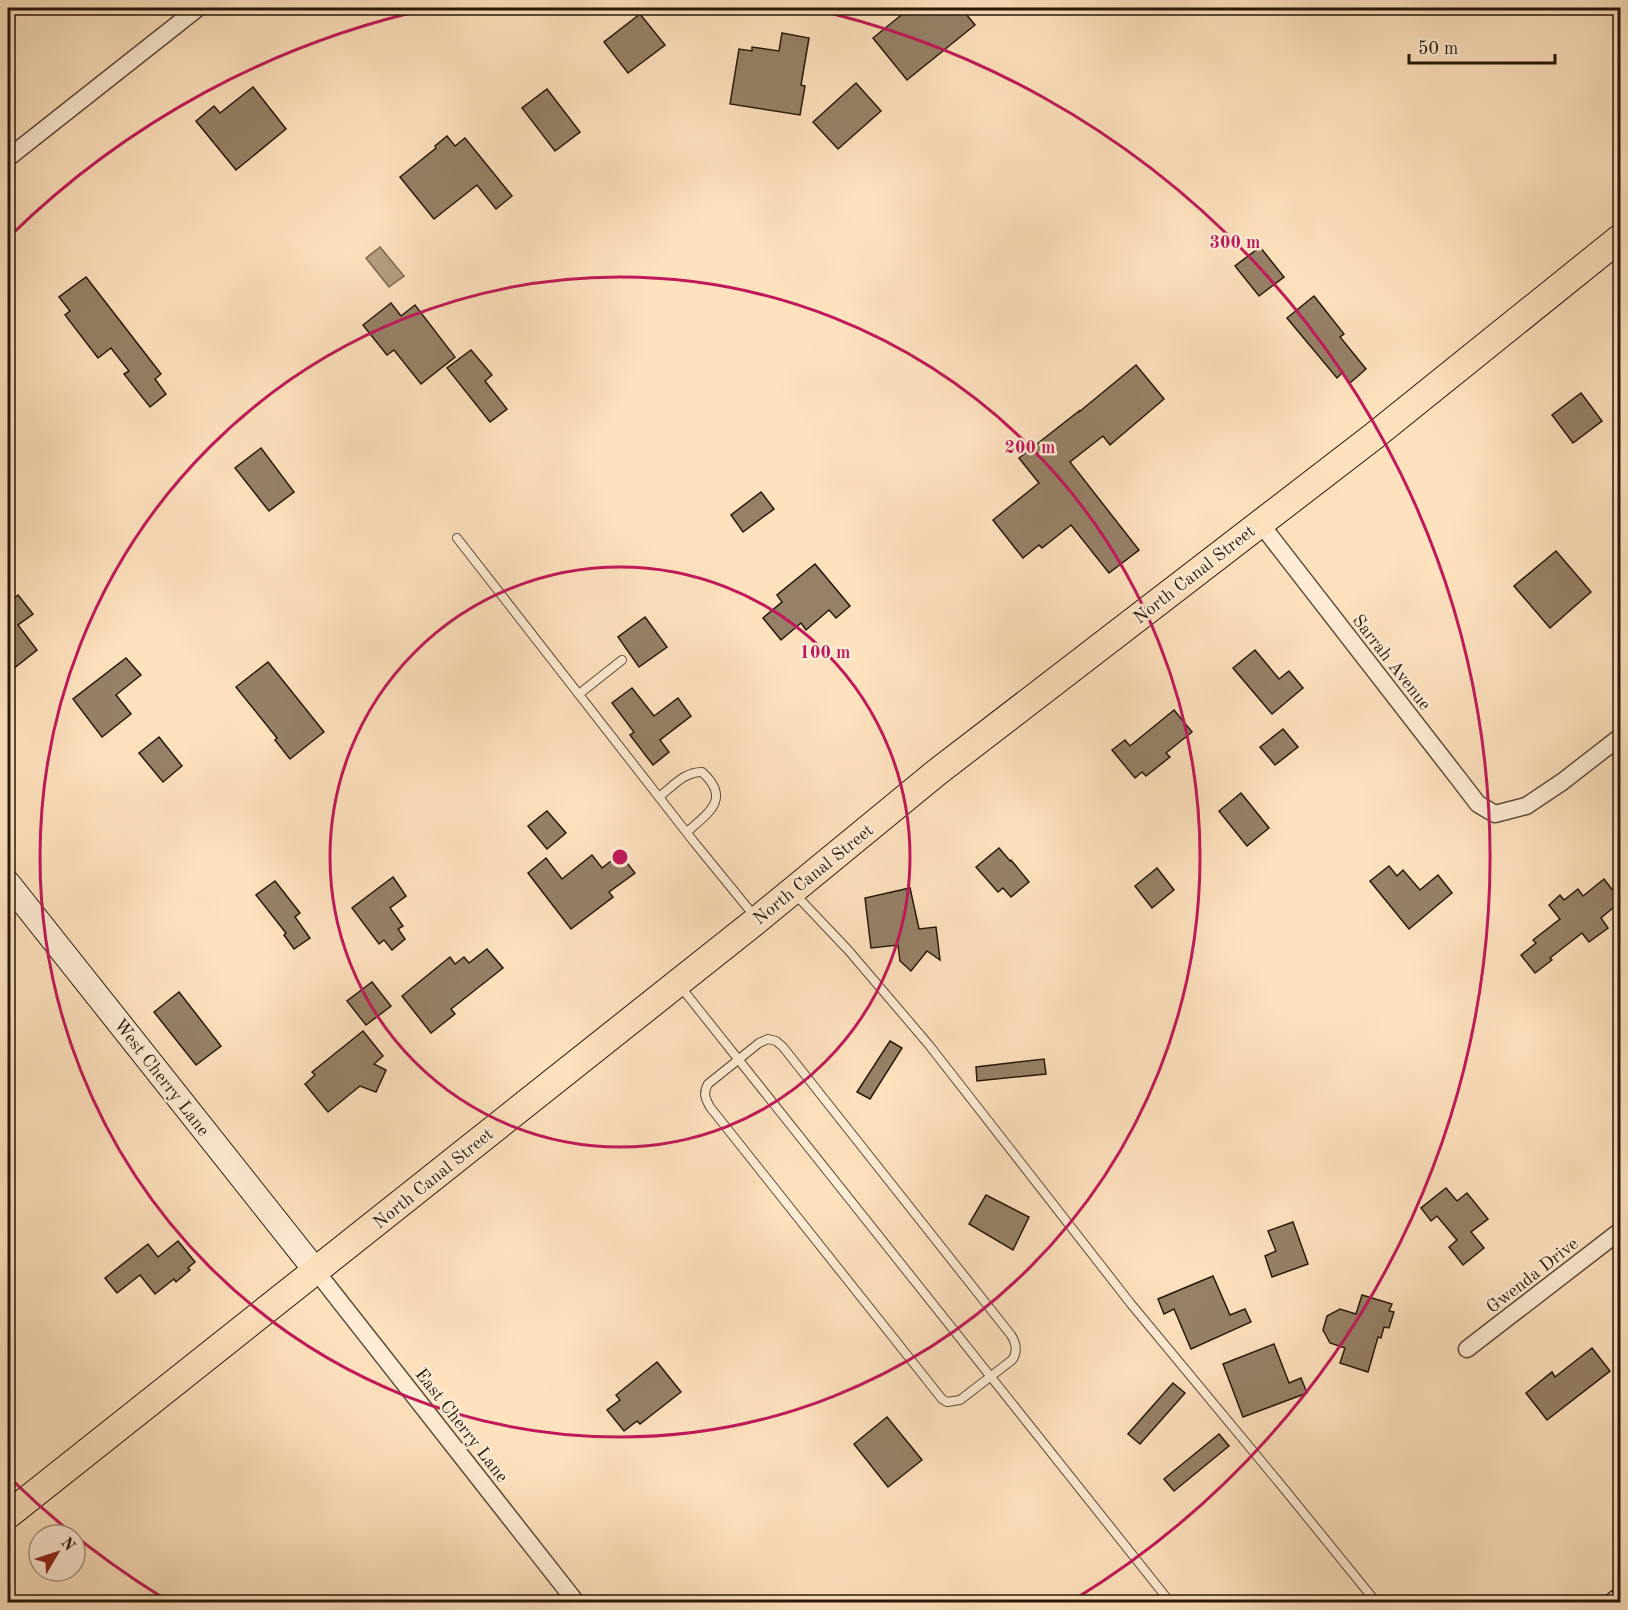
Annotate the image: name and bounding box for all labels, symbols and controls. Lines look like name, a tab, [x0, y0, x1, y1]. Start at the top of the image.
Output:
scale bar	[1409, 27, 1554, 65]
text: 50 m	[1418, 40, 1458, 58]
text: 300 m	[1210, 234, 1260, 252]
text: 200 m	[1005, 439, 1055, 457]
street label: North Canal Street	[1131, 522, 1259, 628]
street label: Sarrah Avenue	[1348, 611, 1434, 714]
text: 100 m	[800, 644, 850, 662]
street label: North Canal Street	[750, 821, 877, 928]
centre of rings	[610, 847, 630, 867]
street label: West Cherry Lane	[110, 1016, 212, 1140]
street label: North Canal Street	[370, 1125, 497, 1232]
street label: Gwenda Drive	[1483, 1235, 1582, 1317]
street label: East Cherry Lane	[411, 1365, 511, 1486]
north arrow	[27, 1523, 87, 1583]
text: N	[57, 1535, 78, 1555]

